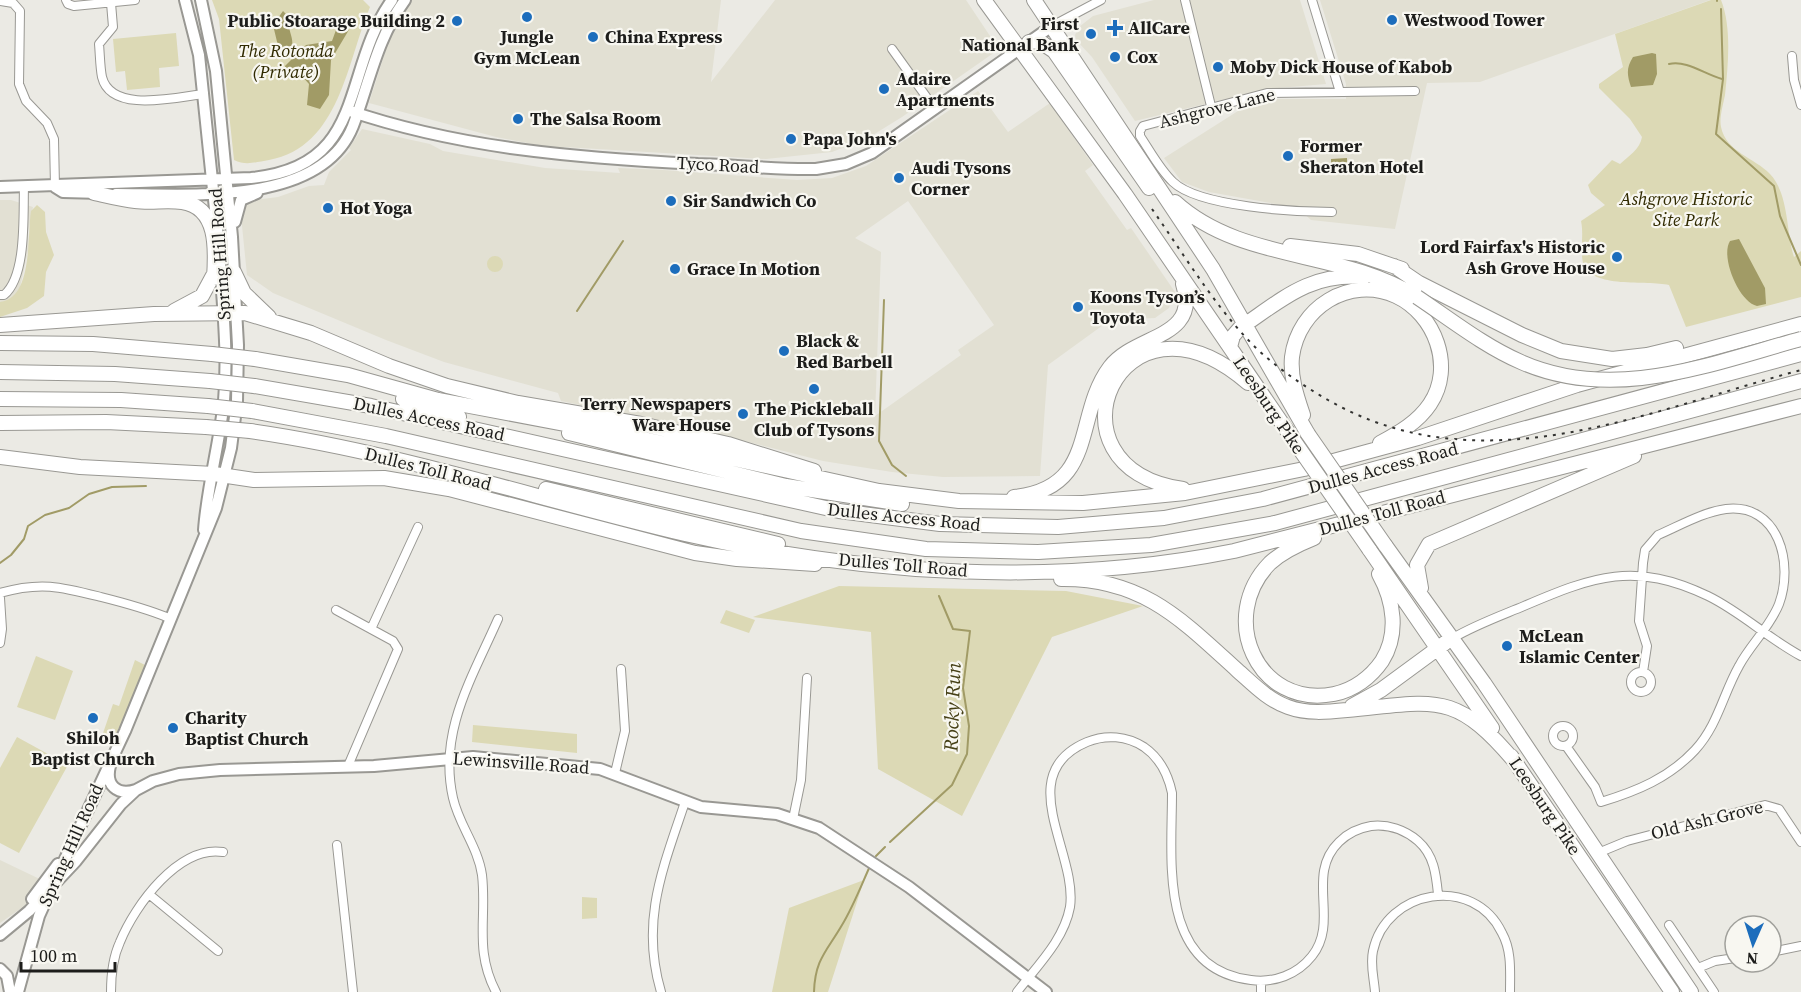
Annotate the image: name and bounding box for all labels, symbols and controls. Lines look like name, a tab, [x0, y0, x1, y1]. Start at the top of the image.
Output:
place label: Westwood Tower	[1404, 7, 1545, 32]
place label: Public Stoarage Building 2	[227, 8, 445, 33]
marker: Jungle Gym McLean	[520, 10, 534, 24]
place label: First National Bank	[961, 11, 1080, 57]
marker: Westwood Tower	[1385, 13, 1399, 27]
marker: Public Stoarage Building 2	[450, 14, 464, 28]
place label: AllCare	[1128, 15, 1190, 40]
marker: AllCare	[1106, 19, 1124, 37]
place label: Jungle Gym McLean	[474, 24, 580, 70]
place label: China Express	[605, 24, 722, 49]
marker: First National Bank	[1084, 27, 1098, 41]
marker: China Express	[586, 30, 600, 44]
park label: The Rotonda (Private)	[238, 38, 334, 84]
place label: Cox	[1127, 44, 1158, 69]
marker: Cox	[1108, 50, 1122, 64]
place label: Moby Dick House of Kabob	[1230, 54, 1452, 79]
marker: Moby Dick House of Kabob	[1211, 60, 1225, 74]
place label: Adaire Apartments	[896, 66, 994, 112]
street label: Ashgrove Lane	[1156, 81, 1278, 134]
marker: Adaire Apartments	[877, 82, 891, 96]
place label: The Salsa Room	[530, 106, 661, 131]
marker: The Salsa Room	[511, 112, 525, 126]
place label: Papa John's	[803, 126, 897, 151]
marker: Papa John's	[784, 132, 798, 146]
place label: Former Sheraton Hotel	[1300, 133, 1424, 179]
marker: Former Sheraton Hotel	[1281, 149, 1295, 163]
street label: Tyco Road	[676, 150, 760, 179]
place label: Audi Tysons Corner	[911, 155, 1011, 201]
marker: Audi Tysons Corner	[892, 171, 906, 185]
park label: Ashgrove Historic Site Park	[1619, 186, 1753, 232]
street label: Spring Hill Road	[202, 187, 237, 321]
place label: Sir Sandwich Co	[683, 188, 817, 213]
marker: Sir Sandwich Co	[664, 194, 678, 208]
place label: Hot Yoga	[340, 195, 413, 220]
marker: Hot Yoga	[321, 201, 335, 215]
place label: Lord Fairfax's Historic Ash Grove House	[1420, 234, 1605, 280]
marker: Lord Fairfax's Historic Ash Grove House	[1610, 250, 1624, 264]
place label: Grace In Motion	[687, 256, 820, 281]
marker: Grace In Motion	[668, 262, 682, 276]
place label: Koons Tyson’s Toyota	[1090, 284, 1205, 330]
marker: Koons Tyson’s Toyota	[1071, 300, 1085, 314]
place label: Black & Red Barbell	[796, 328, 893, 374]
marker: Black & Red Barbell	[777, 344, 791, 358]
street label: Leesburg Pike	[1227, 351, 1311, 459]
marker: The Pickleball Club of Tysons	[807, 382, 821, 396]
street label: Dulles Access Road	[351, 390, 507, 447]
place label: Terry Newspapers Ware House	[581, 391, 731, 437]
place label: The Pickleball Club of Tysons	[754, 396, 874, 442]
marker: Terry Newspapers Ware House	[736, 407, 750, 421]
street label: Dulles Access Road	[1305, 435, 1461, 500]
street label: Dulles Toll Road	[362, 441, 494, 496]
street label: Dulles Toll Road	[1316, 484, 1448, 541]
street label: Dulles Access Road	[826, 496, 982, 537]
street label: Dulles Toll Road	[837, 546, 969, 583]
place label: McLean Islamic Center	[1519, 623, 1640, 669]
marker: McLean Islamic Center	[1500, 639, 1514, 653]
water label: Rocky Run	[936, 661, 968, 753]
place label: Charity Baptist Church	[185, 705, 309, 751]
marker: Shiloh Baptist Church	[86, 711, 100, 725]
marker: Charity Baptist Church	[166, 721, 180, 735]
place label: Shiloh Baptist Church	[31, 725, 155, 771]
street label: Lewinsville Road	[452, 745, 590, 780]
street label: Leesburg Pike	[1503, 752, 1587, 860]
street label: Spring Hill Road	[32, 779, 109, 910]
street label: Old Ash Grove	[1648, 794, 1765, 846]
north arrow	[1723, 914, 1783, 974]
scale bar	[21, 935, 116, 973]
text: 100 m	[30, 943, 77, 968]
text: N	[1745, 948, 1759, 970]

